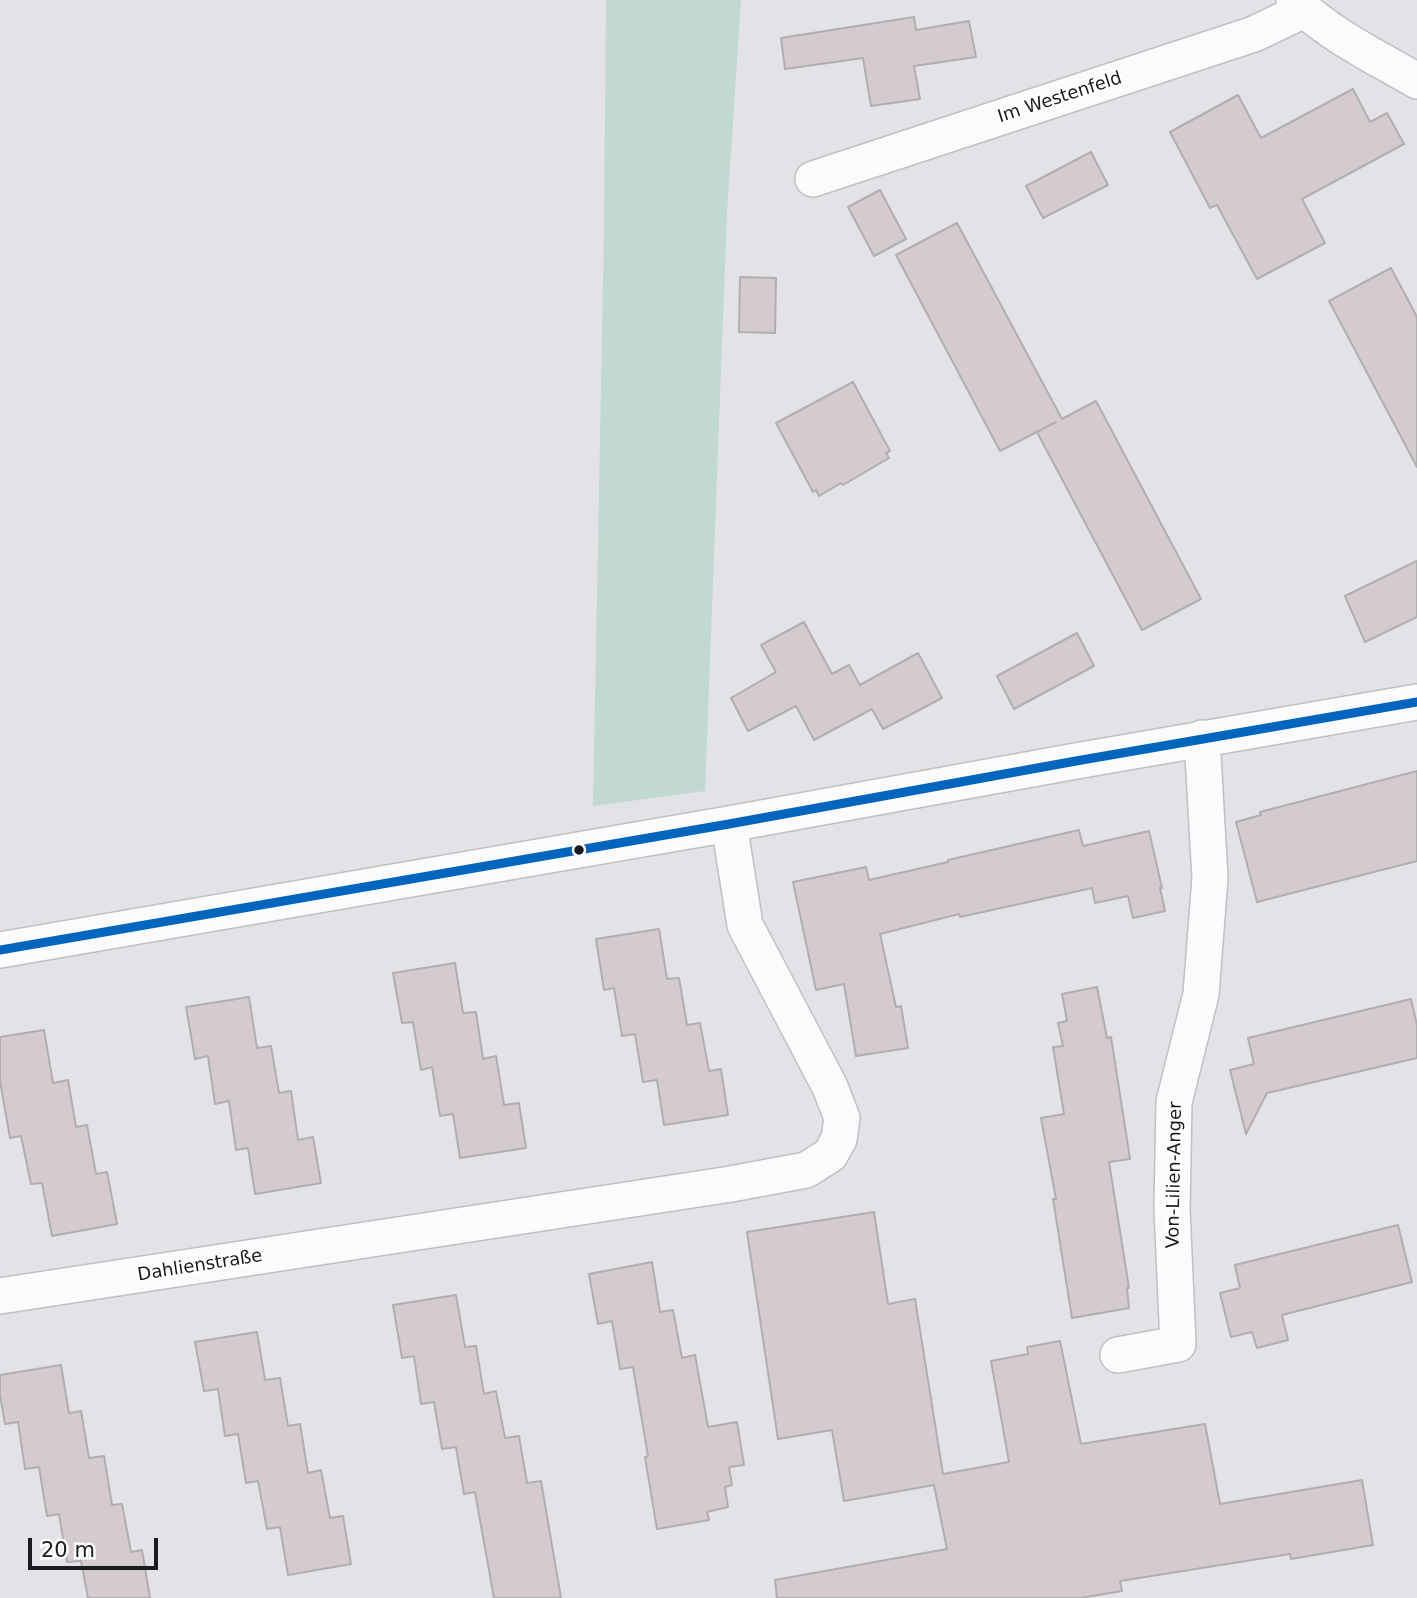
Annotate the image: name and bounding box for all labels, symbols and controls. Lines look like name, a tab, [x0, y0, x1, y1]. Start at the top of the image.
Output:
street label: Im Westenfeld	[995, 68, 1125, 128]
unlabelled marker	[572, 843, 586, 857]
street label: Von-Lilien-Anger	[1163, 1101, 1187, 1249]
street label: Dahlienstraße	[136, 1245, 264, 1287]
scale bar	[32, 1524, 161, 1568]
text: 20 m	[41, 1538, 95, 1562]

